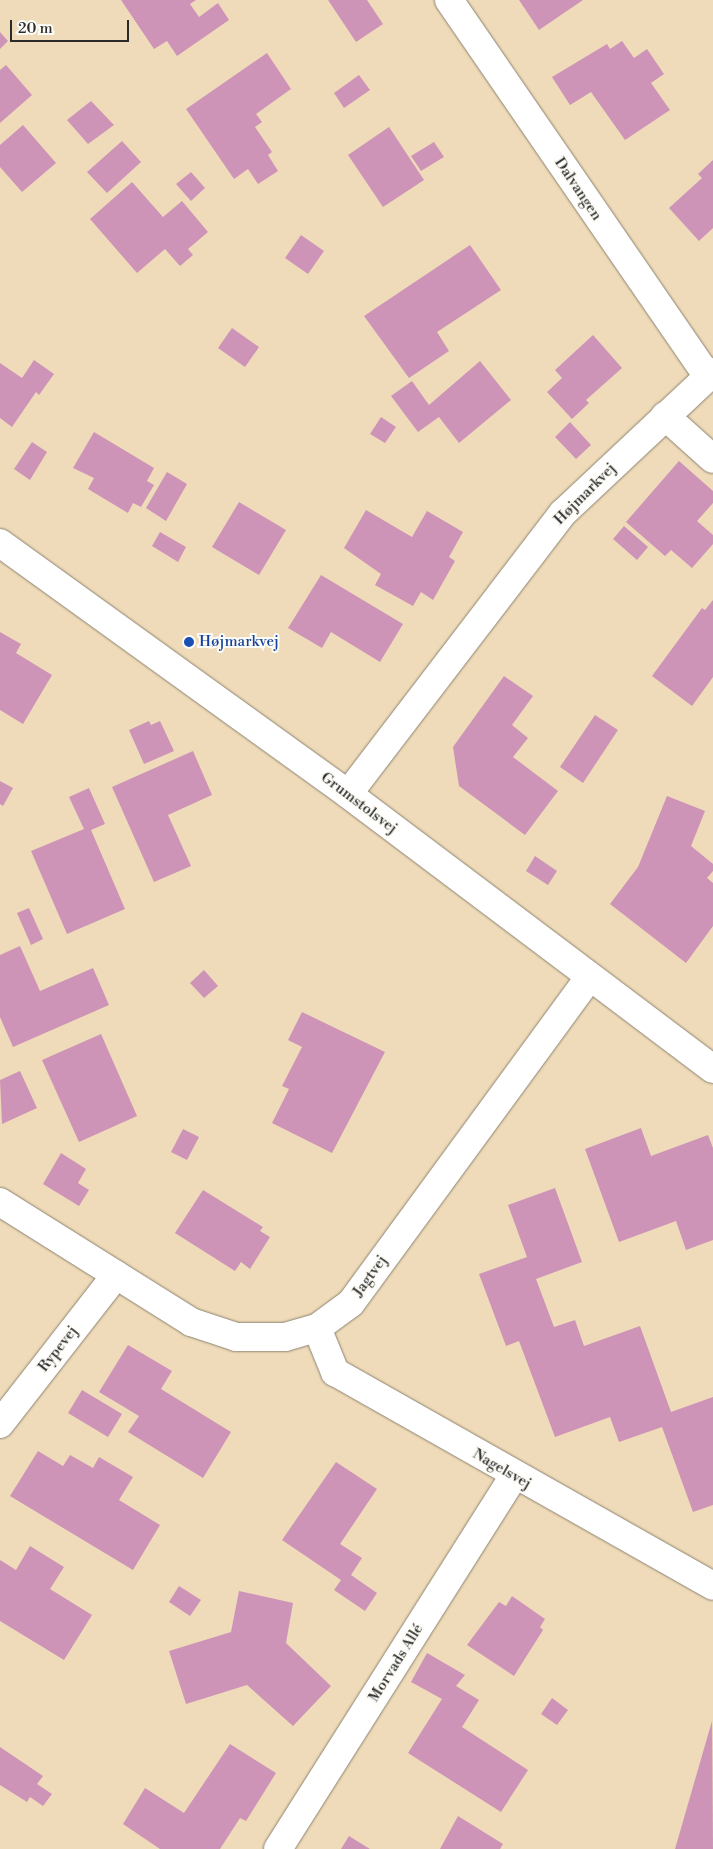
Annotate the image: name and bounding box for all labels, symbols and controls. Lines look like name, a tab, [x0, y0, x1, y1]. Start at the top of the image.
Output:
scale bar	[12, 10, 131, 42]
text: 20 m	[18, 19, 53, 38]
street label: Dalvangen	[550, 154, 606, 224]
street label: Højmarkvej	[550, 459, 620, 529]
place label: Højmarkvej	[199, 633, 279, 651]
marker: Højmarkvej	[183, 636, 195, 648]
street label: Grumstolsvej	[317, 768, 401, 838]
street label: Jagtvej	[349, 1252, 391, 1300]
street label: Rypevej	[34, 1322, 82, 1376]
street label: Nagelsvej	[469, 1445, 535, 1493]
street label: Morvads Allé	[365, 1621, 427, 1705]

